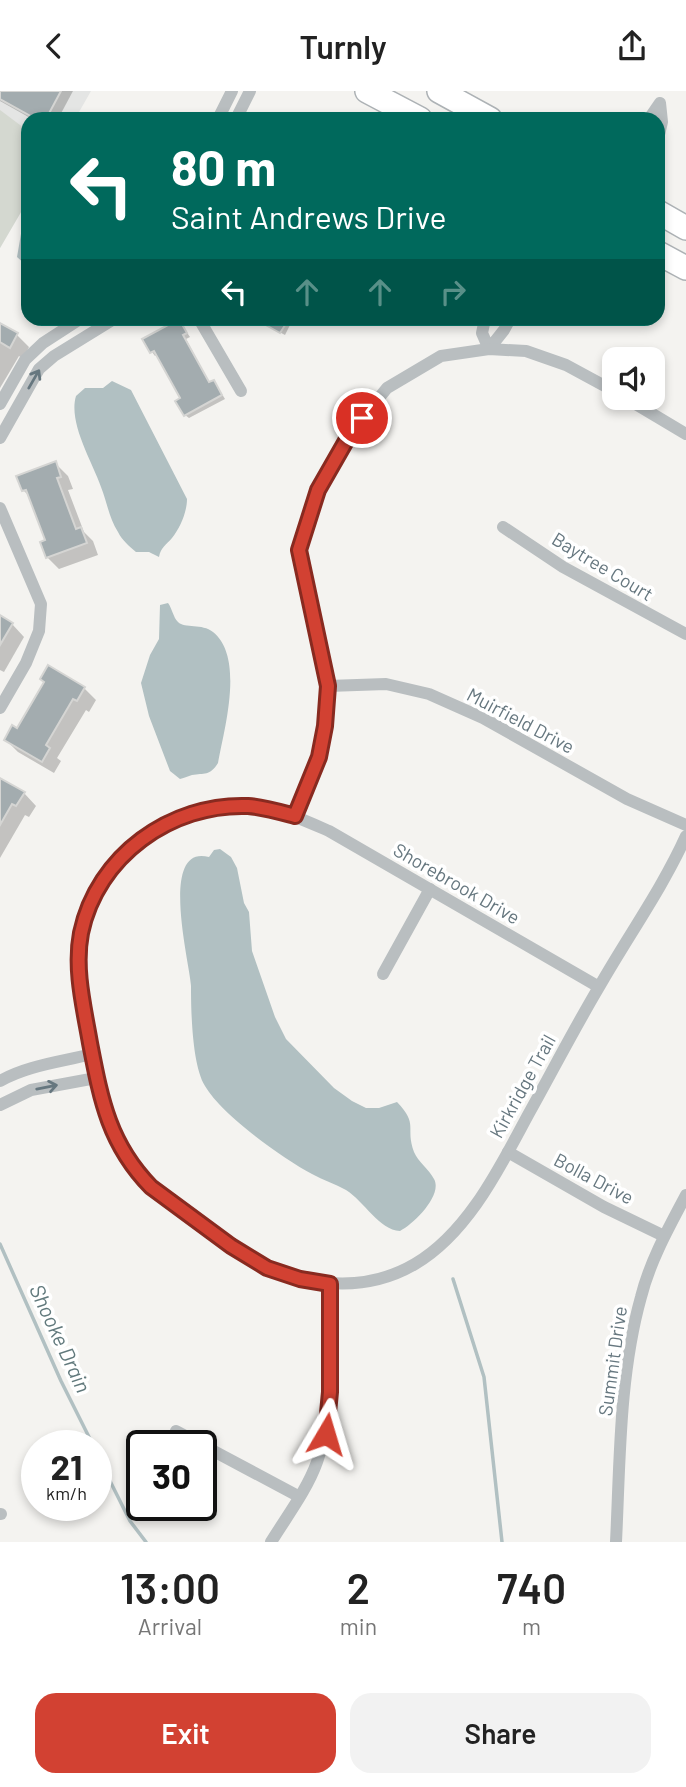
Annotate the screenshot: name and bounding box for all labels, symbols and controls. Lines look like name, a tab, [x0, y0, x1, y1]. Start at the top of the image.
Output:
icon: back	[35, 27, 73, 65]
text: Turnly	[299, 27, 387, 65]
icon: share	[613, 27, 651, 65]
text: 80 m	[171, 137, 276, 196]
icon: left	[56, 140, 147, 231]
text: Saint Andrews Drive	[171, 197, 447, 235]
icon: left	[215, 273, 253, 311]
icon: ahead	[288, 273, 326, 311]
icon: ahead	[361, 273, 399, 311]
icon: right	[434, 273, 472, 311]
map controls	[602, 347, 665, 410]
button: sound	[602, 347, 665, 410]
one-way arrow	[27, 370, 41, 390]
pin	[332, 388, 392, 448]
icon: arrive	[343, 399, 381, 437]
street label: Baytree Court	[548, 527, 658, 605]
street label: Muirfield Drive	[463, 682, 579, 758]
street label: Shorebrook Drive	[390, 838, 524, 928]
street label: Kirkridge Trail	[484, 1030, 560, 1142]
one-way arrow	[35, 1079, 58, 1093]
street label: Bolla Drive	[550, 1147, 638, 1209]
water label: Shooke Drain	[25, 1280, 97, 1396]
street label: Summit Drive	[593, 1305, 631, 1417]
position arrow	[289, 1397, 363, 1471]
speed limit sign: 30	[126, 1430, 217, 1521]
text: 21	[51, 1445, 82, 1487]
text: km/h	[46, 1482, 87, 1504]
text: 13:00	[120, 1562, 220, 1612]
text: 2	[347, 1562, 370, 1612]
text: 740	[497, 1562, 566, 1612]
text: Arrival	[138, 1612, 202, 1640]
text: min	[340, 1612, 377, 1640]
text: m	[522, 1612, 541, 1640]
button: Exit	[35, 1693, 336, 1773]
button: Share	[350, 1693, 651, 1773]

